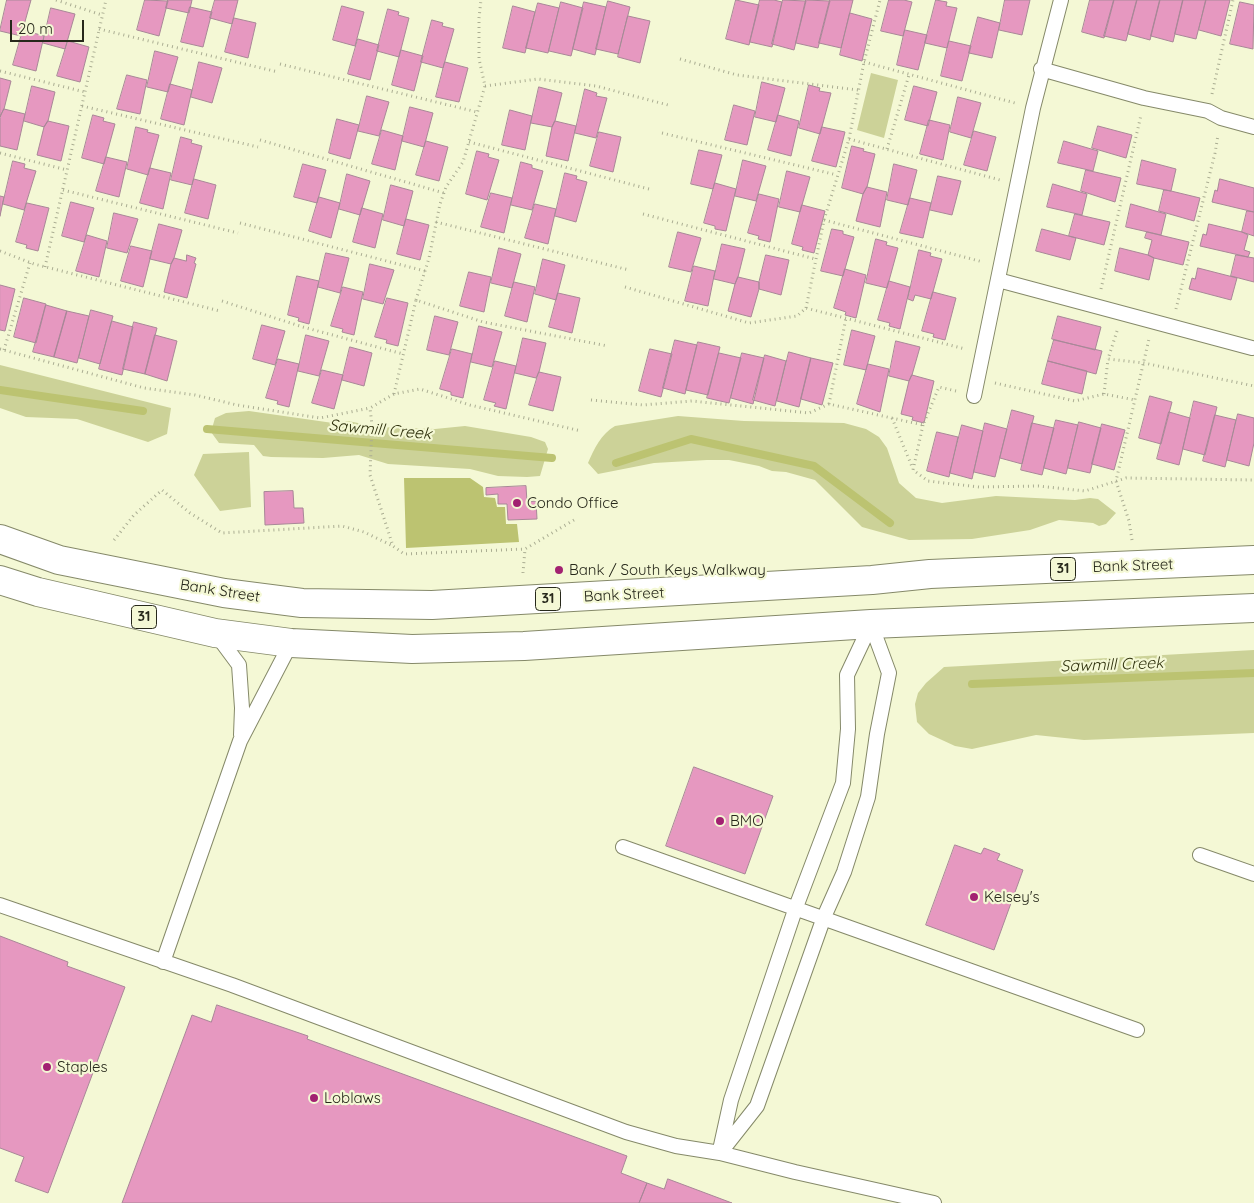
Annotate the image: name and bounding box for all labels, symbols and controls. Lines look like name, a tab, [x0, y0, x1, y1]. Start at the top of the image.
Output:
scale bar	[12, 10, 86, 42]
text: 20 m	[18, 19, 53, 38]
water label: Sawmill Creek	[328, 416, 432, 444]
place label: Condo Office	[527, 494, 618, 512]
marker: Condo Office	[511, 497, 523, 509]
street label: Bank Street	[1092, 556, 1174, 576]
road number: 31	[1050, 558, 1076, 580]
place label: Bank / South Keys Walkway	[569, 561, 766, 579]
marker: Bank / South Keys Walkway	[553, 564, 565, 576]
street label: Bank Street	[179, 576, 261, 606]
street label: Bank Street	[583, 584, 665, 606]
road number: 31	[536, 588, 560, 610]
road number: 31	[132, 606, 156, 628]
water label: Sawmill Creek	[1060, 654, 1164, 676]
place label: BMO	[730, 812, 764, 830]
marker: BMO	[714, 815, 726, 827]
place label: Kelsey's	[984, 888, 1040, 906]
marker: Kelsey's	[968, 891, 980, 903]
place label: Staples	[57, 1058, 108, 1076]
marker: Staples	[41, 1061, 53, 1073]
place label: Loblaws	[324, 1089, 381, 1107]
marker: Loblaws	[308, 1092, 320, 1104]

